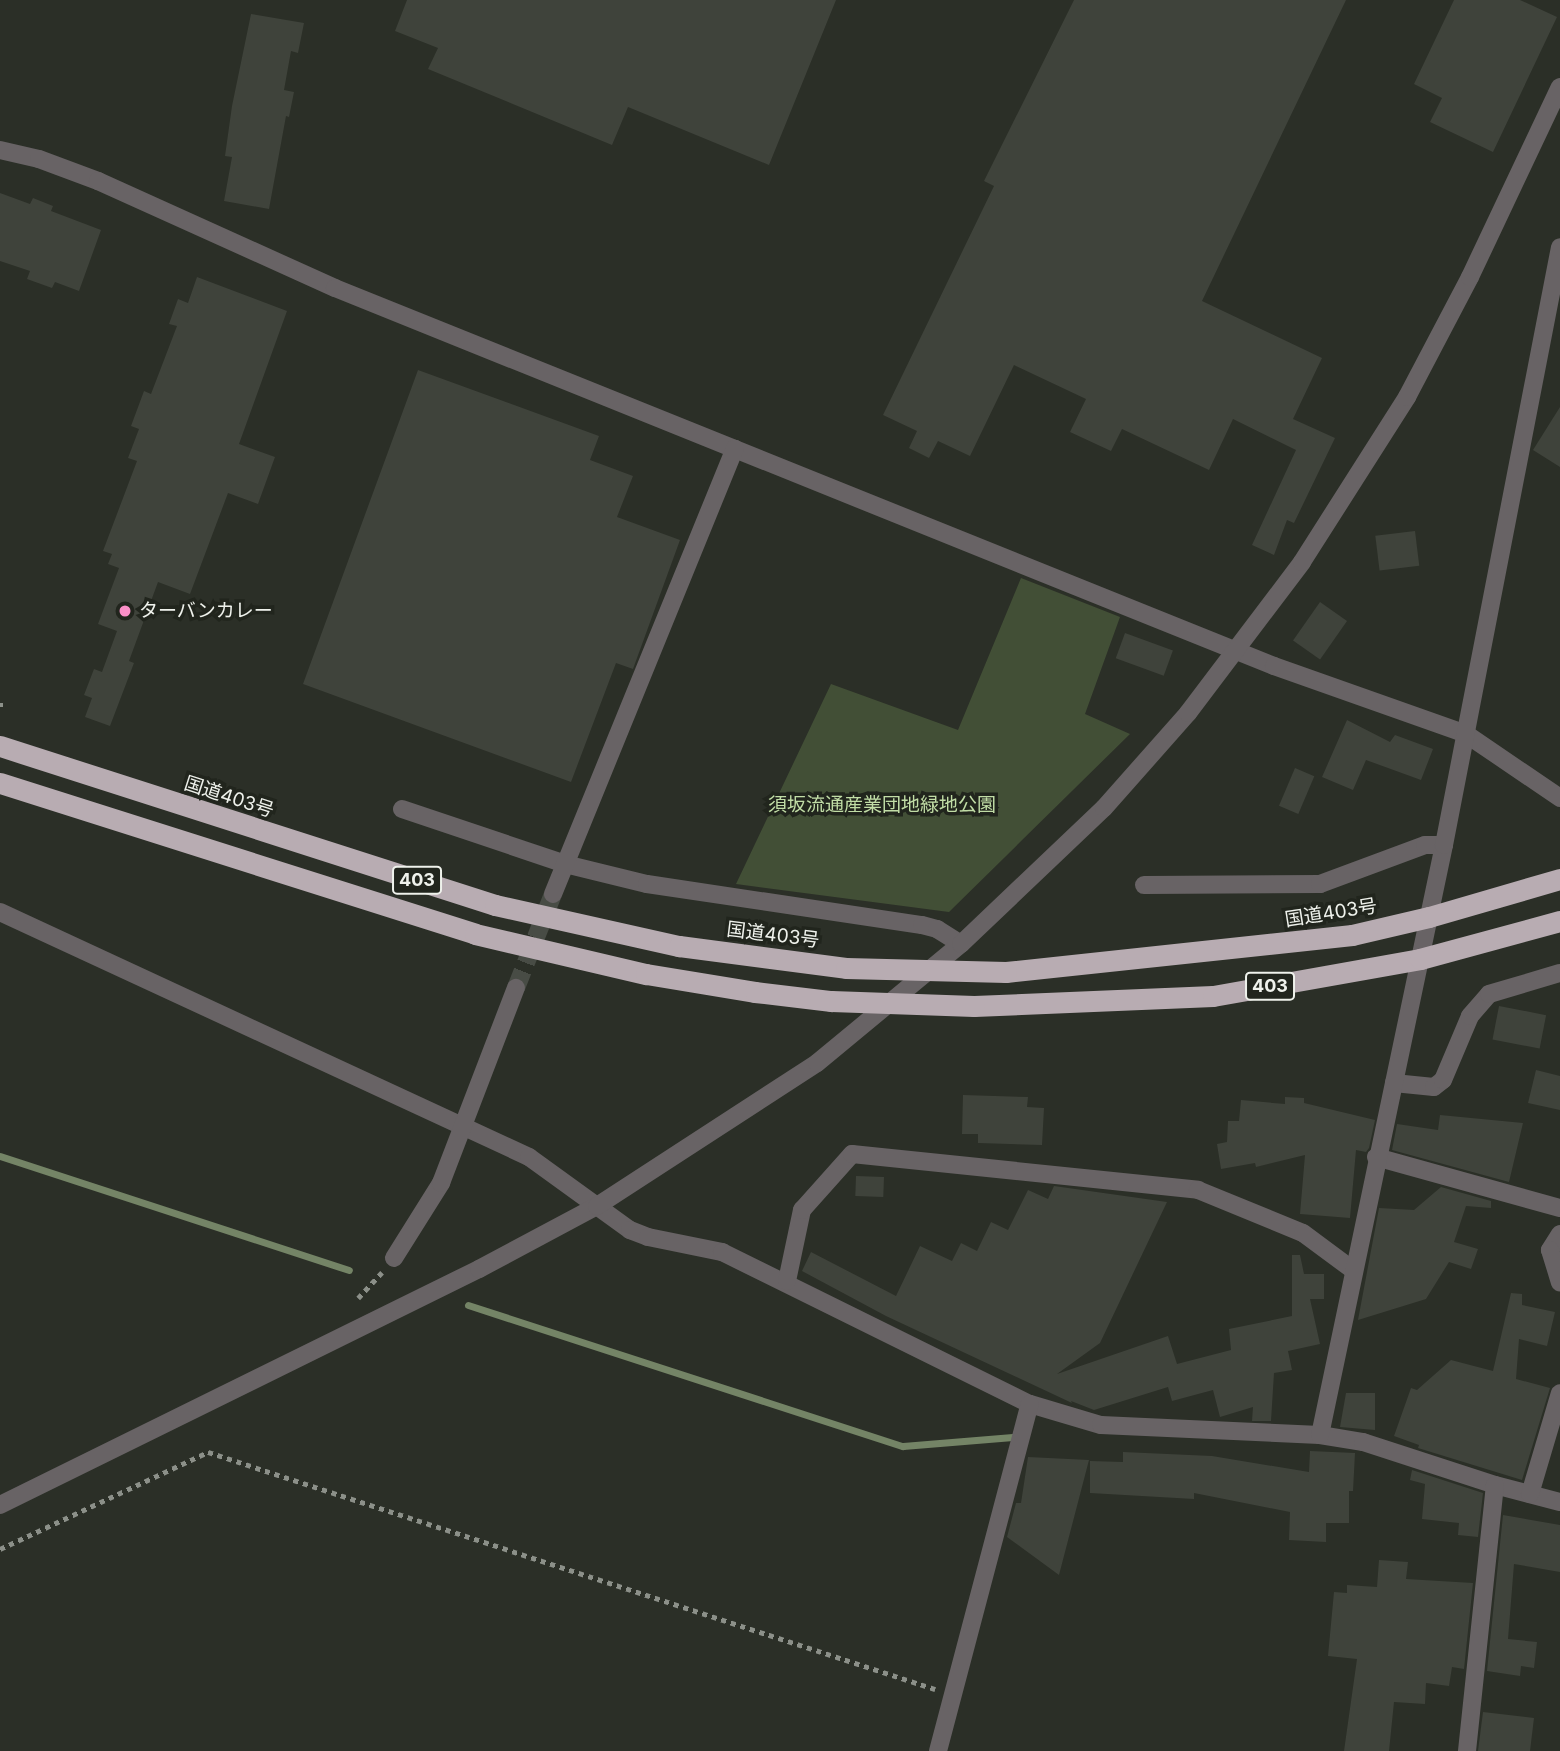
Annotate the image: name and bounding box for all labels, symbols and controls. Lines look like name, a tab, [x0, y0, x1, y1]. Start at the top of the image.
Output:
place label: ターバンカレー	[139, 600, 272, 622]
marker: ターバンカレー	[117, 603, 133, 619]
street label: 国道403号	[181, 772, 277, 822]
park label: 須坂流通産業団地緑地公園	[768, 794, 996, 816]
road number: 403	[391, 866, 443, 894]
street label: 国道403号	[1283, 894, 1379, 932]
street label: 国道403号	[725, 918, 821, 952]
road number: 403	[1244, 972, 1296, 1001]

